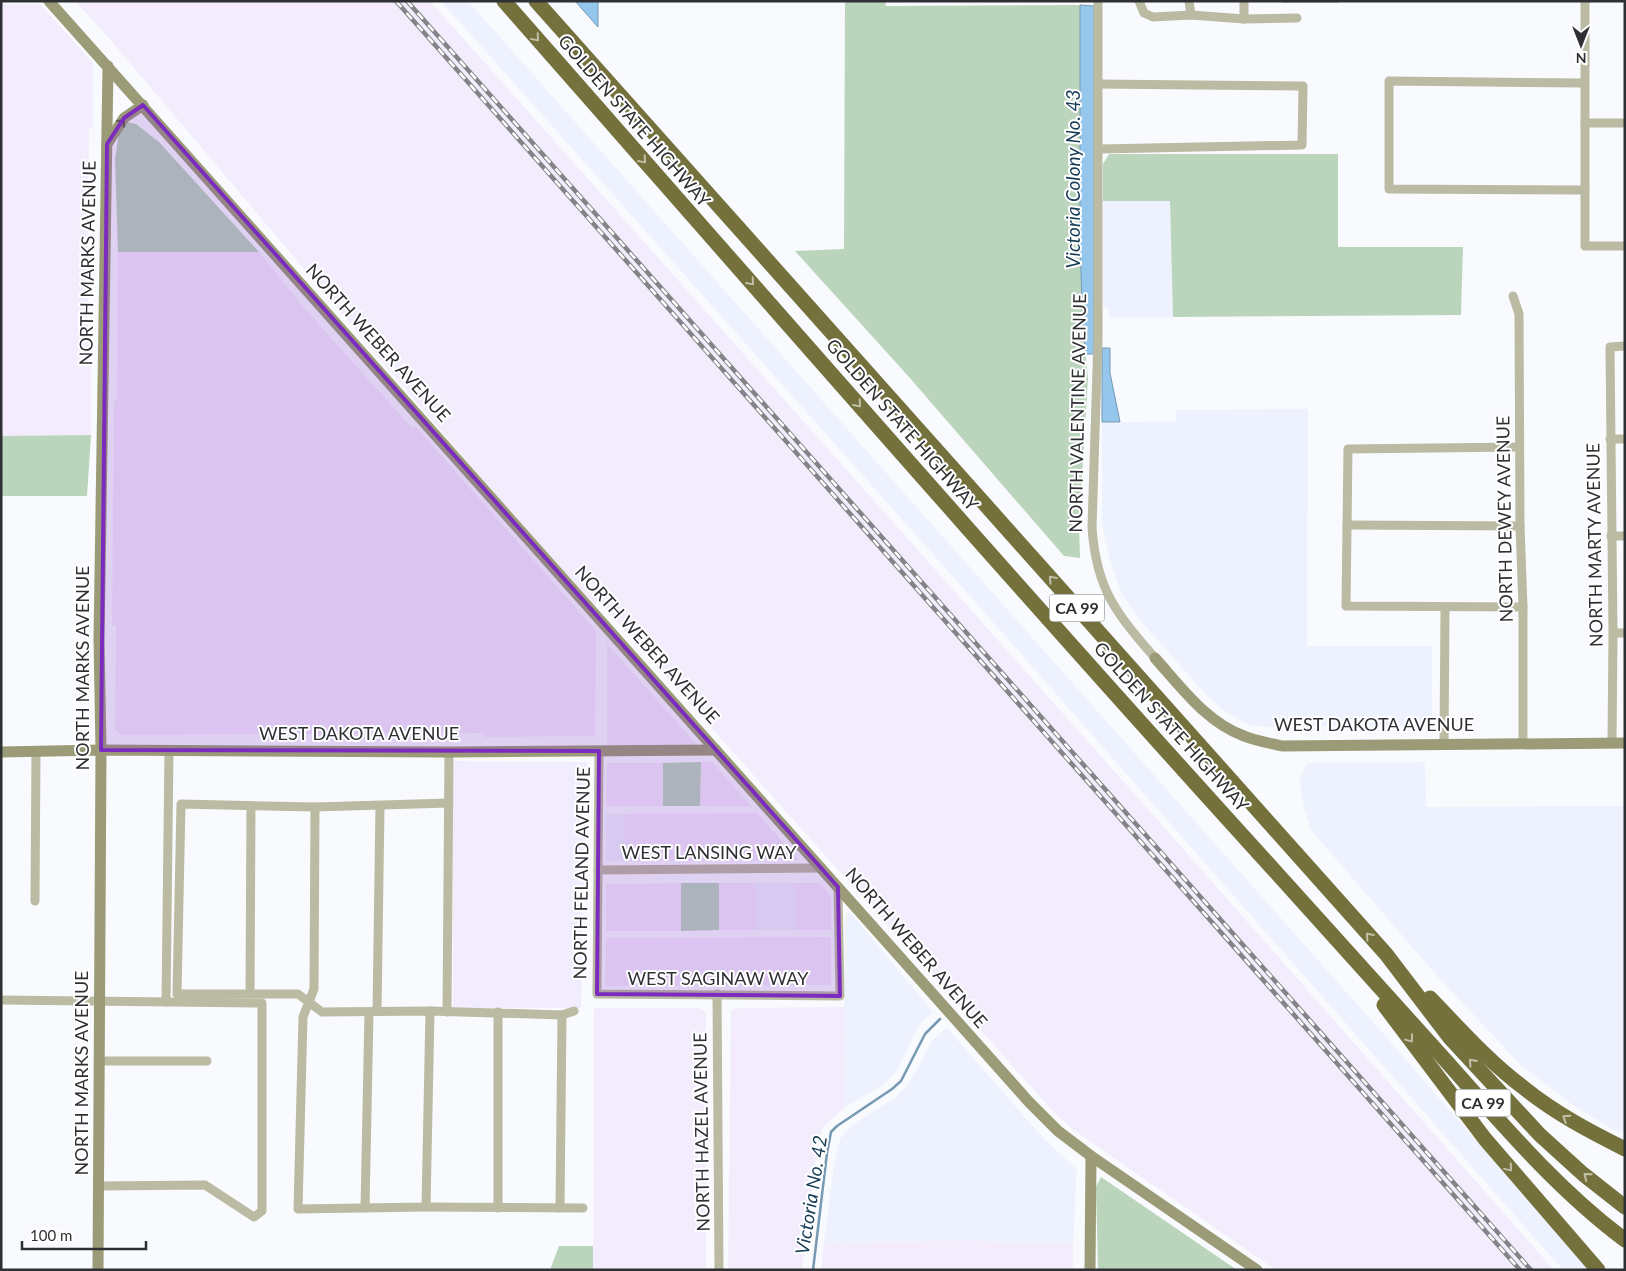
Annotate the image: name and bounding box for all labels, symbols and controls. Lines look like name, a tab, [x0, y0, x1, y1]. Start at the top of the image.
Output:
north arrow	[1556, 20, 1606, 70]
street label: GOLDEN STATE HIGHWAY	[554, 30, 716, 211]
one-way arrow	[530, 32, 539, 41]
text: N	[1576, 50, 1586, 67]
water label: Victoria Colony No. 43	[1061, 90, 1084, 268]
one-way arrow	[117, 119, 125, 128]
one-way arrow	[638, 154, 647, 163]
street label: NORTH MARKS AVENUE	[74, 160, 100, 366]
street label: NORTH WEBER AVENUE	[302, 259, 456, 426]
one-way arrow	[745, 276, 754, 285]
street label: NORTH VALENTINE AVENUE	[1064, 293, 1090, 533]
street label: GOLDEN STATE HIGHWAY	[822, 334, 984, 515]
one-way arrow	[852, 398, 861, 407]
street label: NORTH DEWEY AVENUE	[1491, 415, 1517, 623]
street label: NORTH MARTY AVENUE	[1581, 443, 1607, 647]
street label: NORTH WEBER AVENUE	[571, 561, 725, 728]
street label: NORTH MARKS AVENUE	[71, 565, 93, 771]
one-way arrow	[1048, 576, 1057, 585]
road number: CA 99	[1050, 594, 1104, 622]
street label: GOLDEN STATE HIGHWAY	[1090, 637, 1254, 816]
street label: WEST DAKOTA AVENUE	[1274, 713, 1474, 735]
street label: WEST DAKOTA AVENUE	[259, 722, 459, 744]
street label: NORTH FELAND AVENUE	[568, 767, 594, 979]
street label: WEST LANSING WAY	[622, 841, 797, 863]
street label: NORTH WEBER AVENUE	[841, 863, 992, 1032]
one-way arrow	[1366, 932, 1375, 941]
street label: WEST SAGINAW WAY	[627, 967, 809, 989]
street label: NORTH MARKS AVENUE	[70, 970, 92, 1176]
street label: NORTH HAZEL AVENUE	[688, 1032, 714, 1232]
one-way arrow	[1404, 1033, 1413, 1043]
one-way arrow	[1468, 1058, 1477, 1067]
road number: CA 99	[1456, 1090, 1510, 1116]
one-way arrow	[1563, 1115, 1572, 1124]
water label: Victoria No. 42	[790, 1134, 831, 1256]
one-way arrow	[1503, 1162, 1512, 1171]
one-way arrow	[1583, 1173, 1592, 1182]
scale bar	[22, 1218, 146, 1250]
text: 100 m	[30, 1226, 72, 1244]

